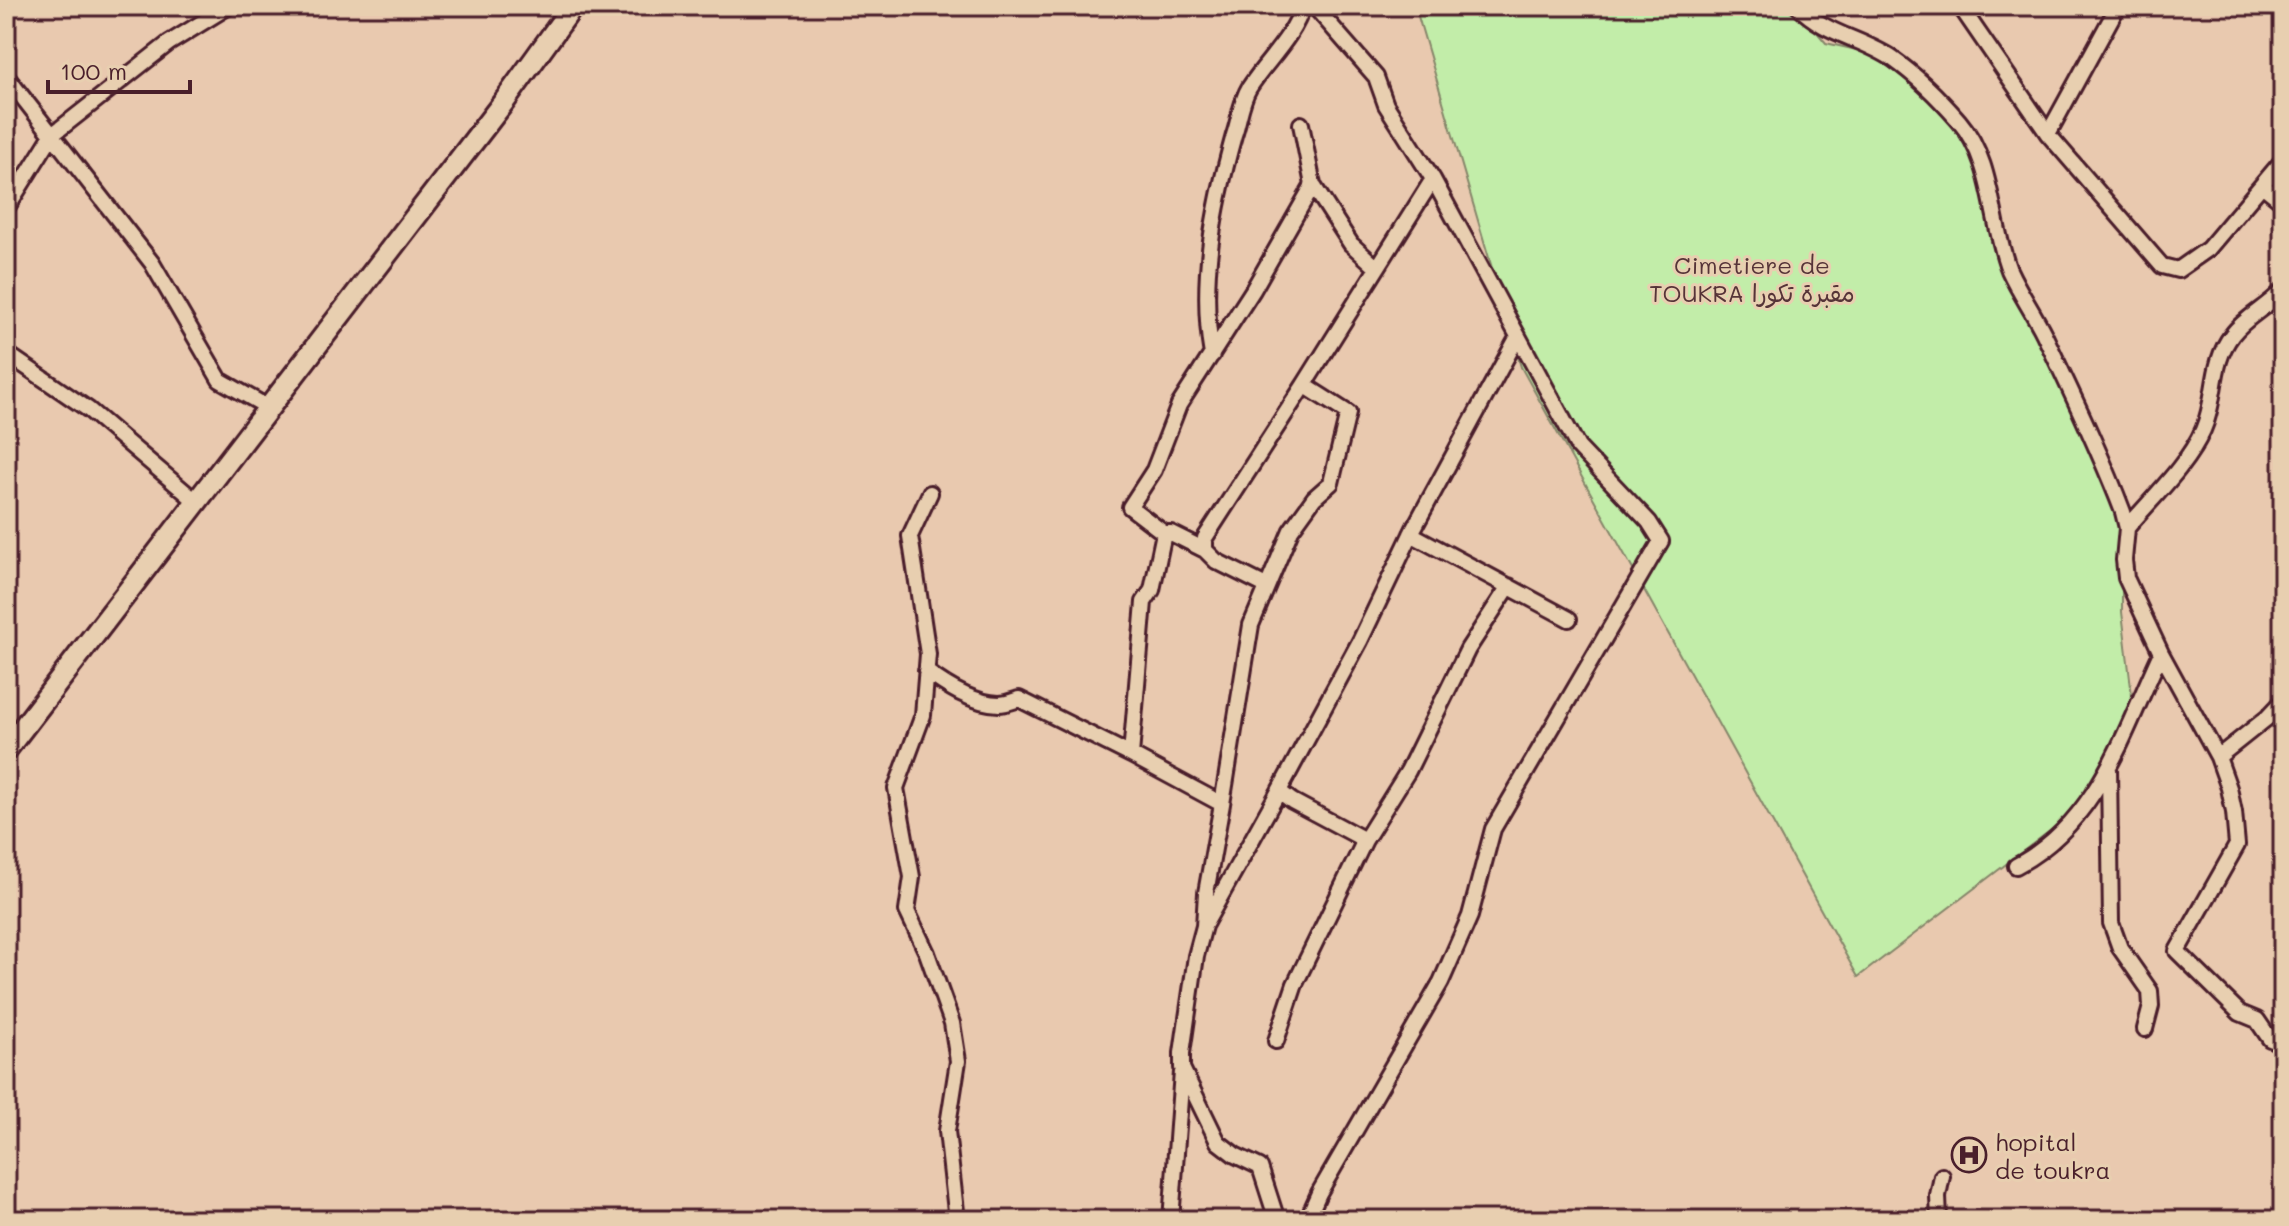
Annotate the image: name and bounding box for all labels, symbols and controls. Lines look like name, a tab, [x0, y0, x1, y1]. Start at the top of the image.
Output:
scale bar	[48, 44, 190, 94]
text: 100 m	[60, 55, 127, 86]
park label: Cimetiere de TOUKRA مقبرة تكورا	[1649, 249, 1855, 309]
place label: hopital de toukra	[1995, 1126, 2110, 1185]
hospital icon: hopital de toukra	[1950, 1136, 1988, 1174]

